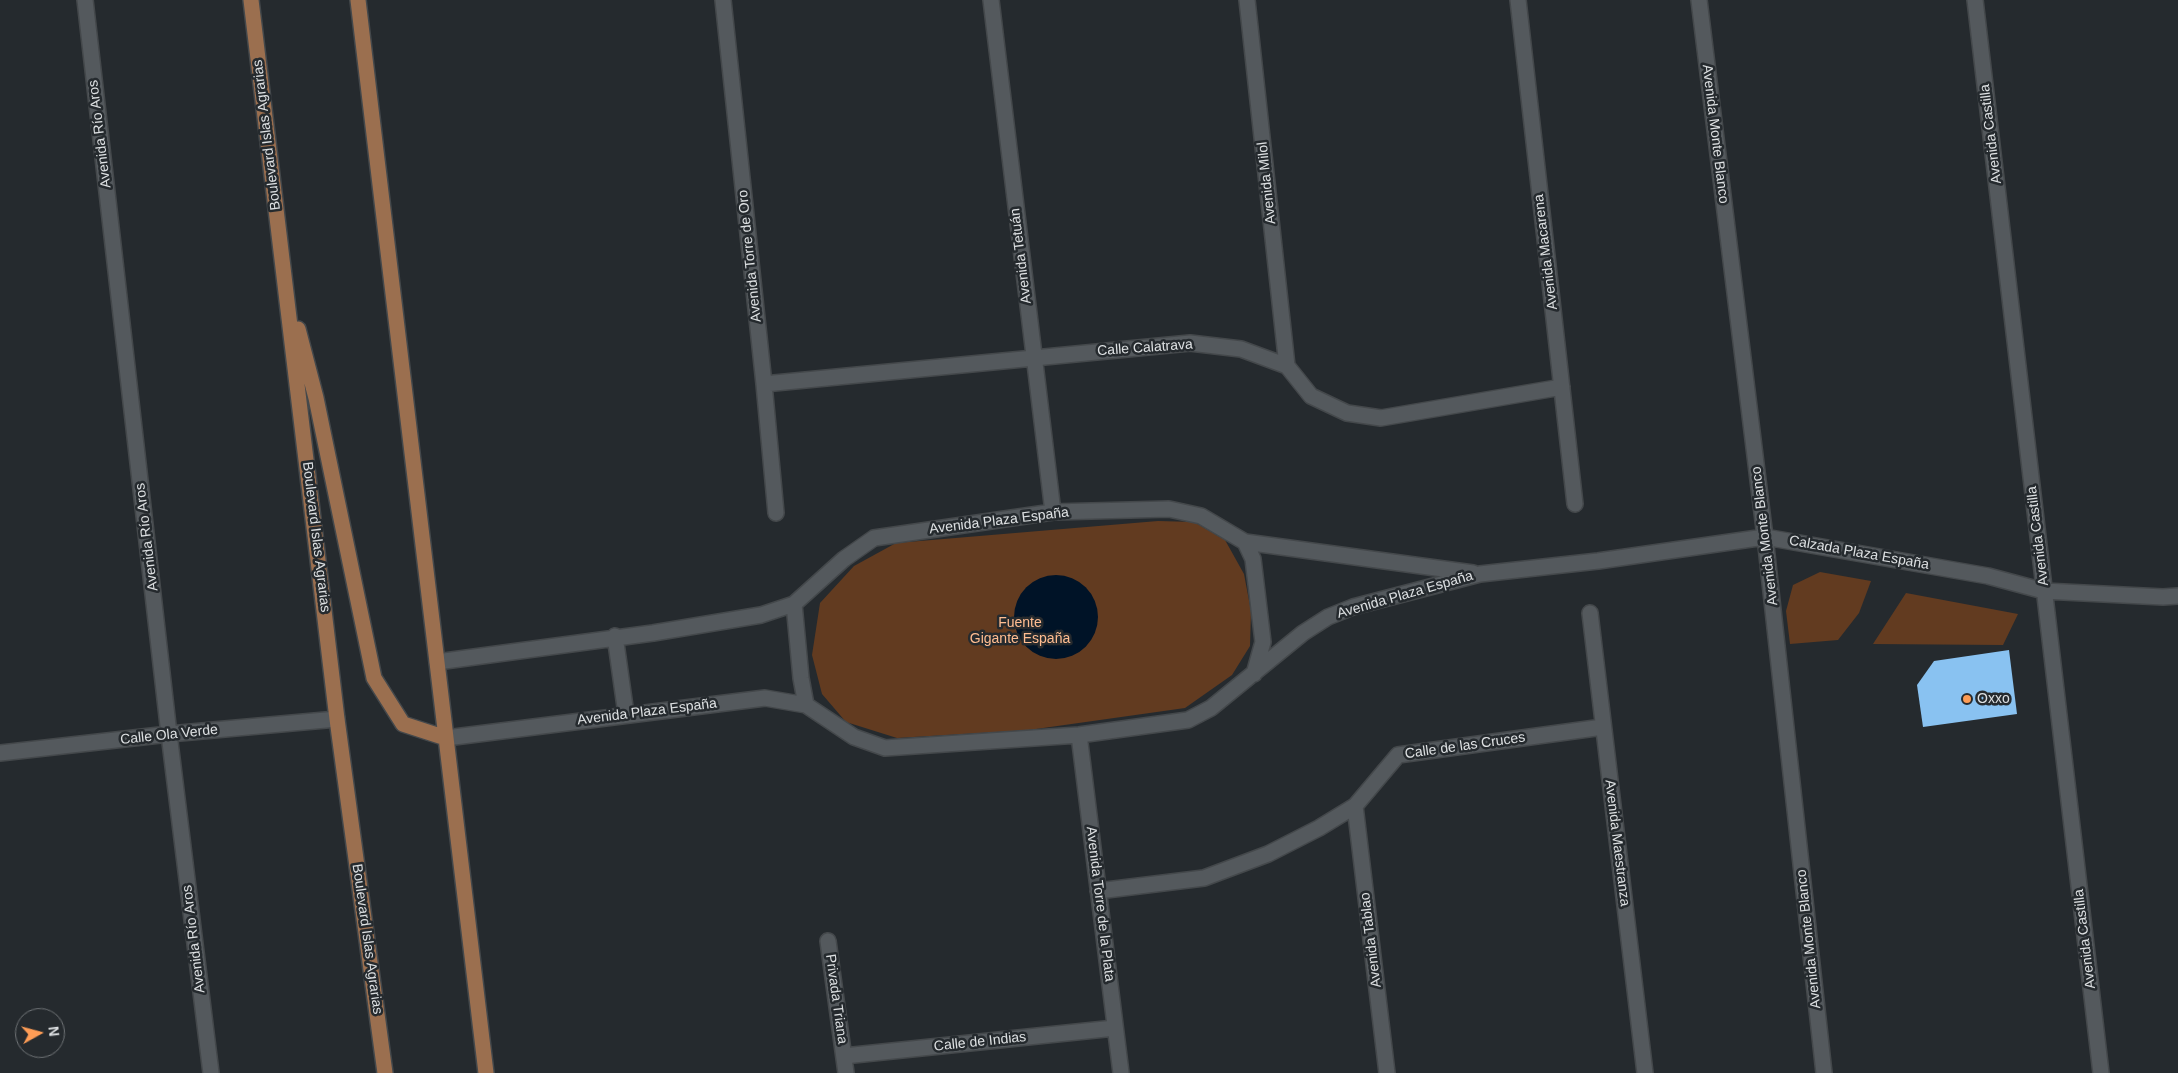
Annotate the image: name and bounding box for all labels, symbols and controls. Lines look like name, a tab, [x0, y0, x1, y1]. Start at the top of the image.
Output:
street label: Boulevard Islas Agrarias	[249, 59, 285, 211]
street label: Avenida Monte Blanco	[1698, 64, 1732, 204]
street label: Avenida Río Aros	[85, 79, 115, 189]
street label: Avenida Castilla	[1977, 83, 2005, 185]
street label: Avenida Milol	[1254, 141, 1280, 225]
street label: Avenida Torre de Oro	[735, 189, 765, 323]
street label: Avenida Macarena	[1531, 193, 1561, 311]
street label: Avenida Tetuán	[1007, 207, 1035, 305]
street label: Calle Calatrava	[1097, 336, 1193, 360]
street label: Boulevard Islas Agrarias	[298, 461, 334, 613]
street label: Avenida Monte Blanco	[1748, 466, 1782, 606]
street label: Avenida Río Aros	[132, 482, 162, 592]
street label: Avenida Castilla	[2024, 485, 2052, 587]
street label: Avenida Plaza España	[928, 504, 1070, 538]
street label: Calzada Plaza España	[1788, 532, 1930, 574]
street label: Avenida Plaza España	[1335, 568, 1475, 622]
park label: Fuente Gigante España	[970, 615, 1070, 648]
place label: Oxxo	[1977, 691, 2010, 707]
marker: Oxxo	[1961, 693, 1973, 705]
street label: Avenida Plaza España	[576, 695, 718, 729]
street label: Calle Ola Verde	[119, 722, 219, 748]
street label: Calle de las Cruces	[1404, 729, 1526, 763]
street label: Avenida Maestranza	[1601, 779, 1633, 907]
street label: Avenida Torre de la Plata	[1082, 825, 1118, 983]
street label: Boulevard Islas Agrarias	[348, 863, 386, 1015]
street label: Avenida Monte Blanco	[1793, 869, 1825, 1009]
street label: Avenida Río Aros	[179, 884, 209, 994]
street label: Avenida Castilla	[2071, 888, 2099, 990]
street label: Avenida Tablao	[1357, 892, 1385, 988]
street label: Privada Triana	[821, 953, 851, 1045]
north arrow	[15, 1008, 65, 1058]
text: N	[45, 1025, 62, 1037]
street label: Calle de Indias	[933, 1029, 1027, 1055]

